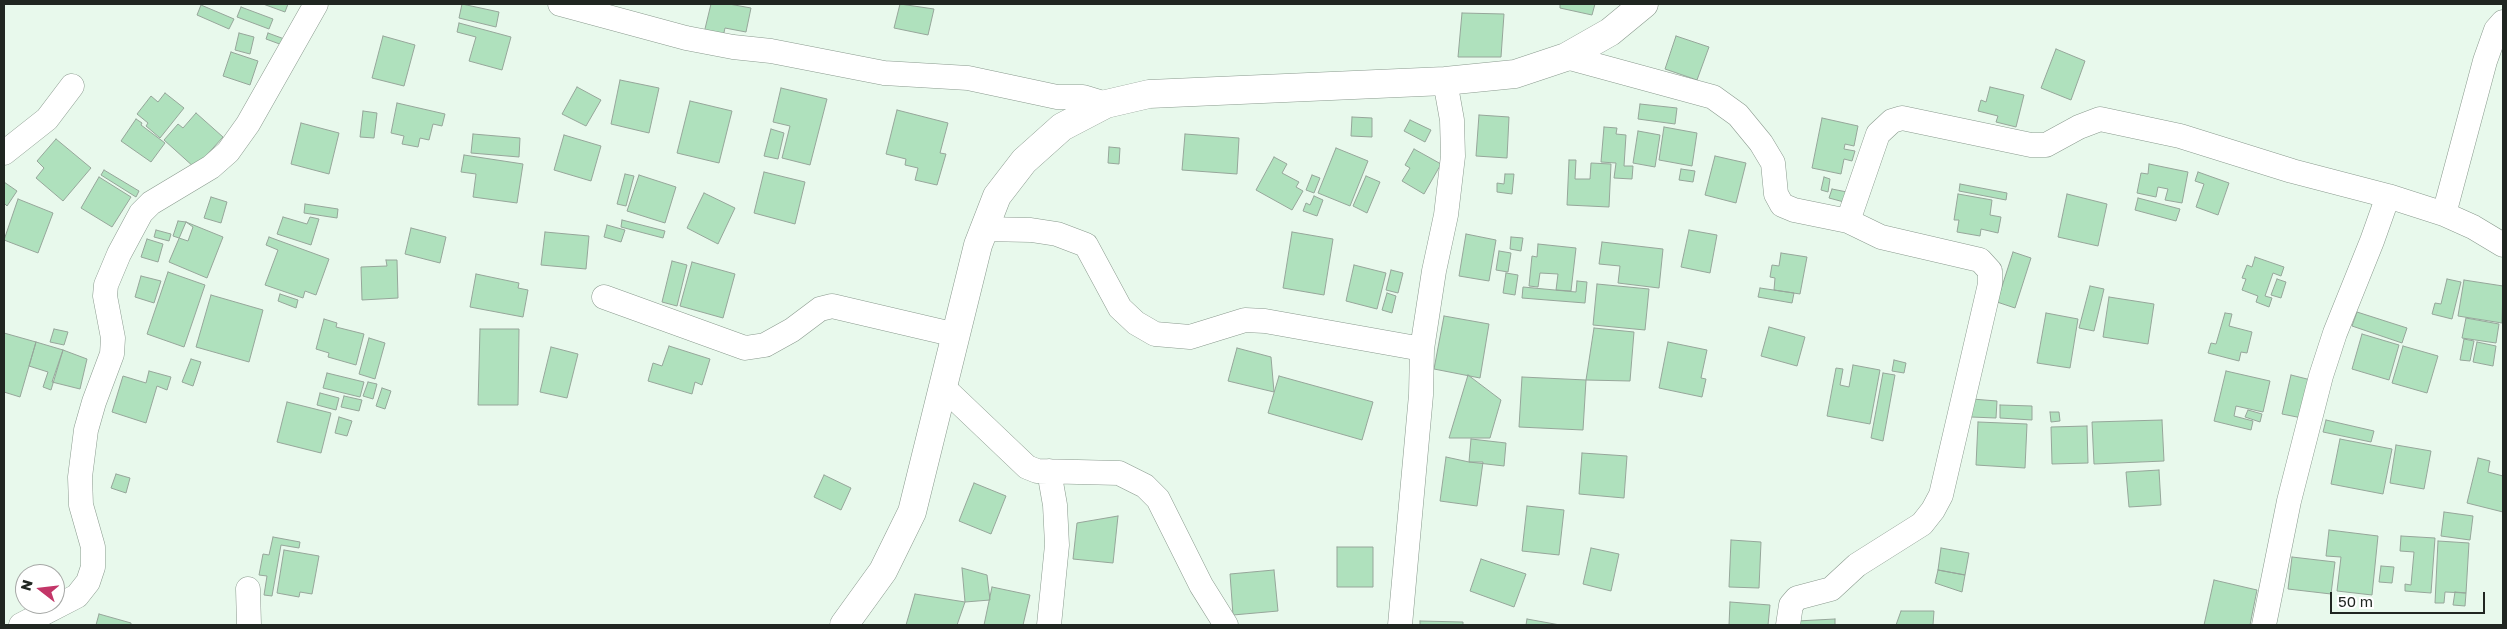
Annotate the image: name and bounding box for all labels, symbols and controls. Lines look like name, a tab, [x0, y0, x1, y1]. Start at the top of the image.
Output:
north arrow	[15, 564, 65, 614]
text: N	[16, 578, 36, 592]
scale bar	[2332, 582, 2487, 614]
text: 50 m	[2338, 592, 2373, 610]

